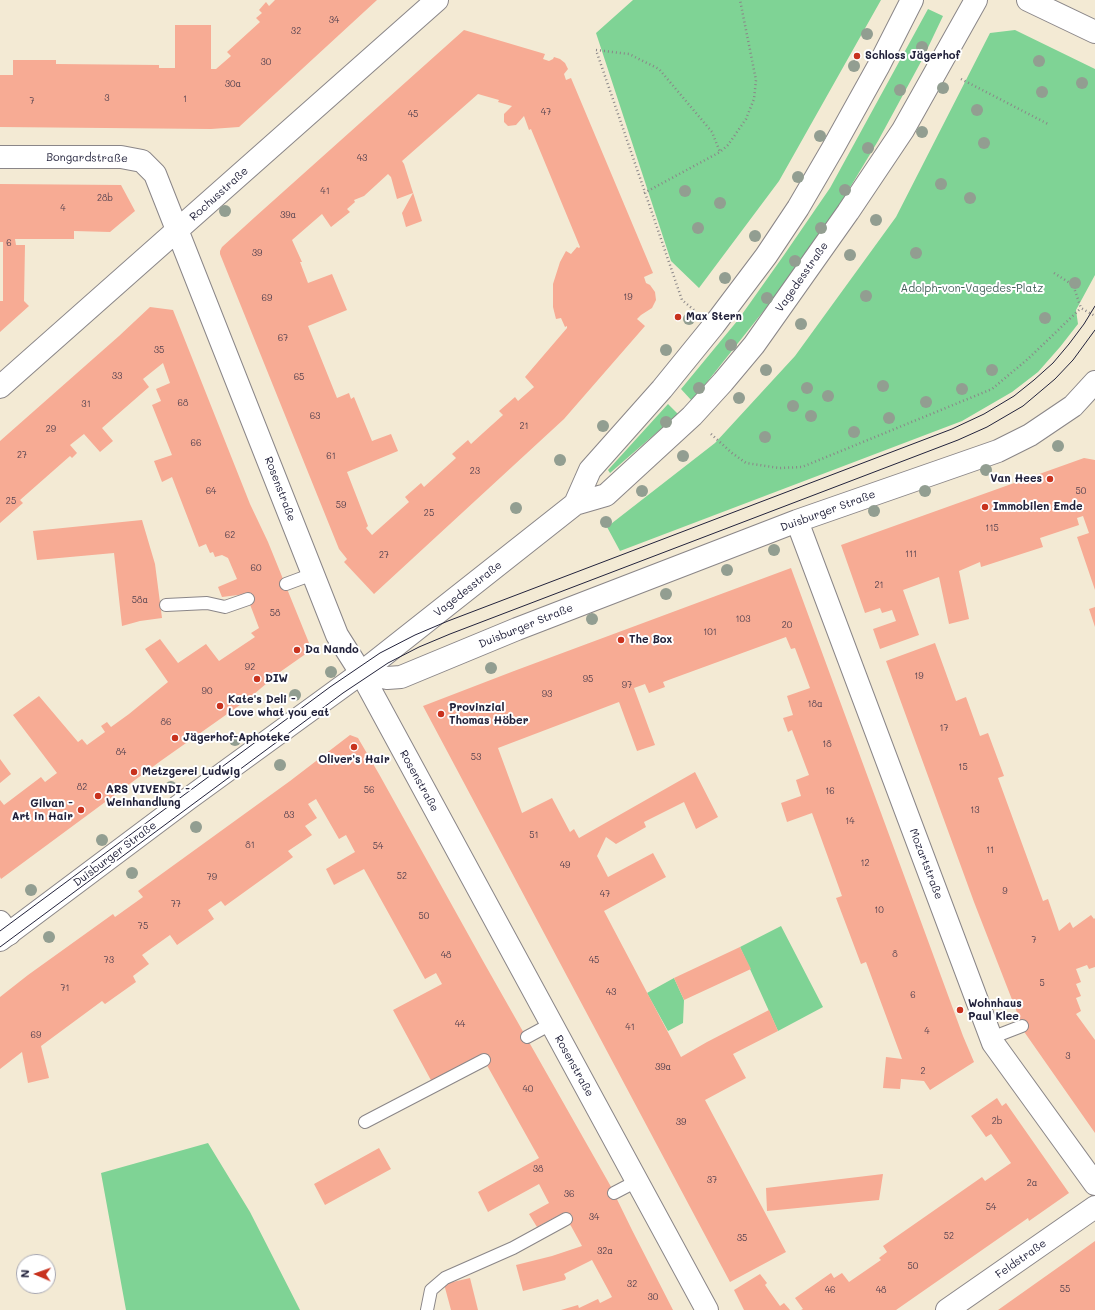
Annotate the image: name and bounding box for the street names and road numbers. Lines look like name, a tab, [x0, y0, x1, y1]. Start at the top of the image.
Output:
street label: Bongardstraße	[46, 151, 128, 165]
street label: Rochusstraße	[187, 164, 251, 224]
street label: Vagedesstraße	[773, 239, 831, 315]
street label: Rosenstraße	[262, 455, 298, 523]
street label: Duisburger Straße	[779, 488, 877, 534]
street label: Vagedesstraße	[431, 558, 505, 620]
street label: Duisburger Straße	[477, 601, 575, 651]
street label: Rosenstraße	[397, 748, 441, 814]
street label: Duisburger Straße	[71, 819, 159, 889]
street label: Mozartstraße	[906, 827, 946, 901]
street label: Rosenstraße	[552, 1033, 596, 1099]
street label: Feldstraße	[993, 1237, 1049, 1281]

